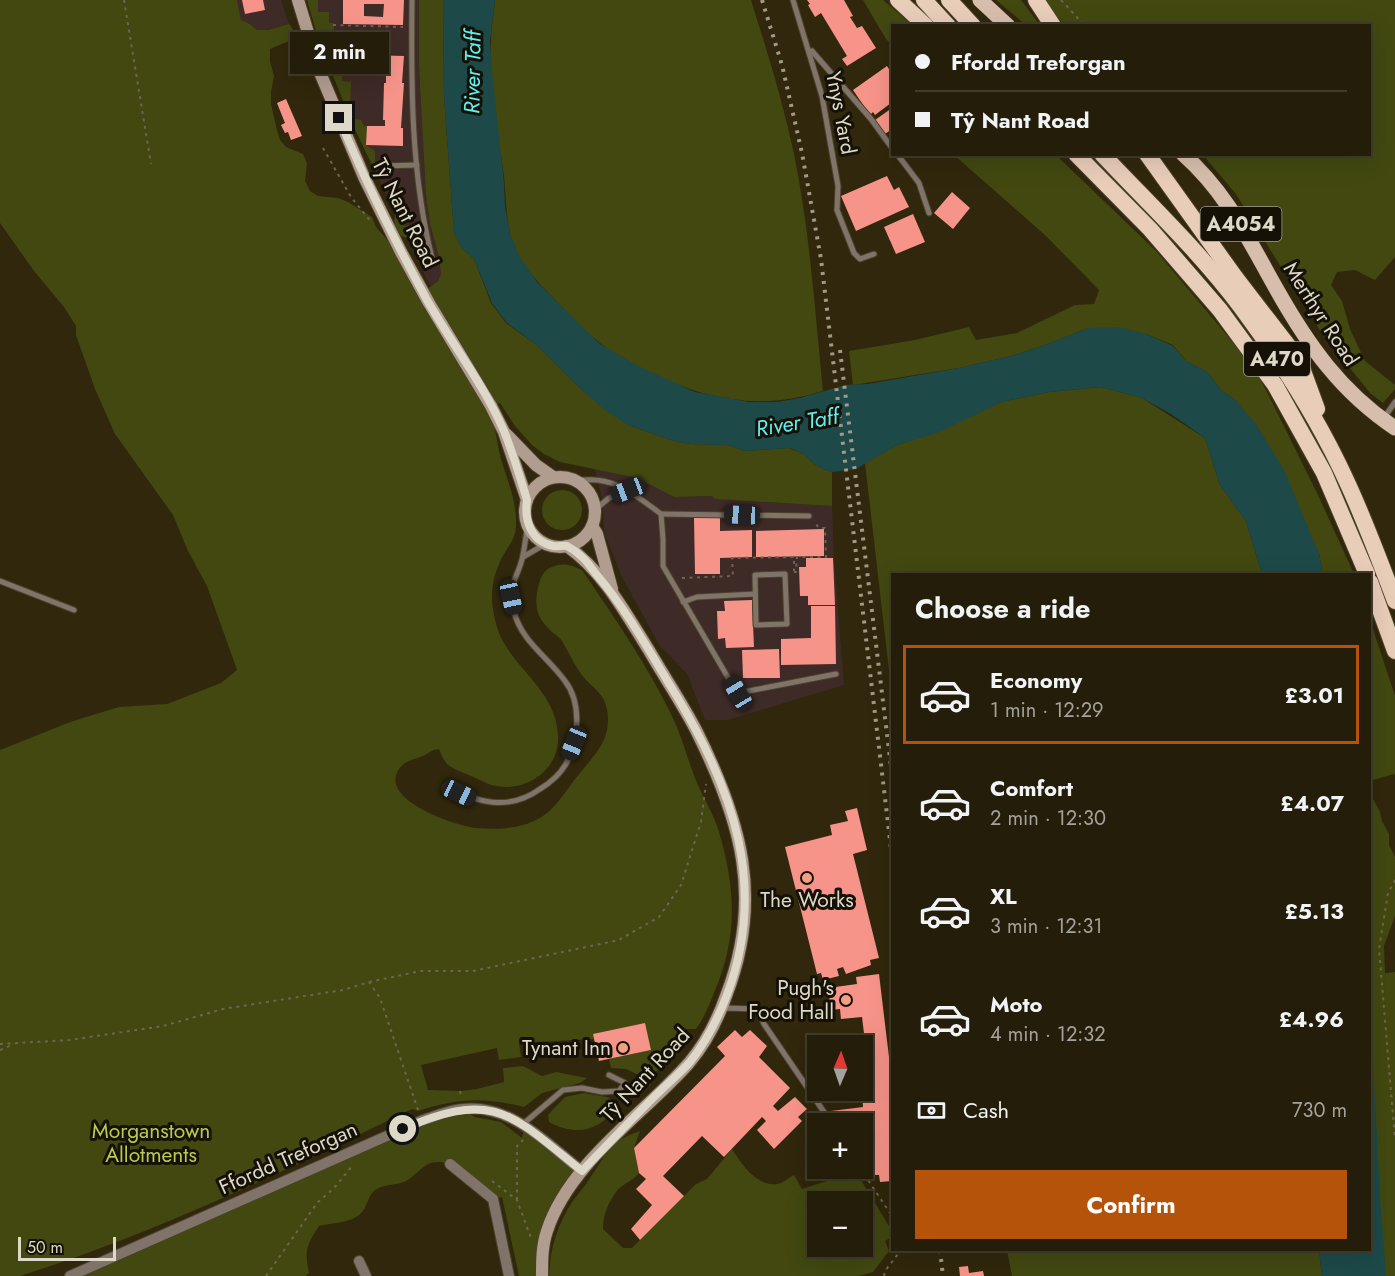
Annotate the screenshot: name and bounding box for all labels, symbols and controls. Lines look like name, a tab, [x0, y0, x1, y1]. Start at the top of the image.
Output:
water label: River Taff	[455, 27, 489, 114]
callout: 2 min	[290, 31, 388, 73]
text: 2 min	[313, 38, 366, 67]
text: Ffordd Treforgan	[951, 46, 1126, 78]
street label: Ynys Yard	[818, 69, 864, 157]
route end	[325, 104, 352, 131]
text: Tŷ Nant Road	[951, 104, 1090, 136]
street label: Tŷ Nant Road	[365, 153, 445, 273]
road number: A4054	[1200, 207, 1282, 241]
street label: Merthyr Road	[1276, 256, 1366, 372]
road number: A470	[1244, 342, 1310, 376]
water label: River Taff	[753, 399, 844, 444]
car	[608, 475, 648, 505]
car	[724, 505, 760, 525]
car	[498, 578, 524, 616]
text: Choose a ride	[915, 589, 1090, 628]
text: Economy	[990, 664, 1082, 696]
icon: car	[918, 668, 972, 722]
car	[721, 673, 755, 713]
text: £3.01	[1284, 679, 1344, 711]
text: 1 min · 12:29	[990, 696, 1104, 725]
car	[559, 723, 589, 763]
text: Comfort	[990, 772, 1073, 804]
icon: car	[918, 776, 972, 830]
car	[439, 777, 479, 809]
text: £4.07	[1280, 787, 1344, 819]
text: 2 min · 12:30	[990, 804, 1106, 833]
marker: The Works	[800, 871, 814, 885]
text: XL	[990, 880, 1017, 912]
icon: car	[918, 884, 972, 938]
place label: The Works	[760, 885, 854, 915]
text: £5.13	[1284, 895, 1344, 927]
text: 3 min · 12:31	[990, 912, 1103, 941]
place label: Pugh's Food Hall	[748, 973, 834, 1027]
text: Moto	[990, 988, 1043, 1020]
icon: car	[918, 992, 972, 1046]
marker: Pugh's Food Hall	[839, 993, 853, 1007]
text: £4.96	[1279, 1003, 1344, 1035]
text: 4 min · 12:32	[990, 1020, 1106, 1049]
street label: Tŷ Nant Road	[593, 1021, 697, 1129]
place label: Tynant Inn	[522, 1033, 611, 1063]
north arrow	[807, 1035, 873, 1101]
map controls	[807, 1035, 873, 1257]
marker: Tynant Inn	[616, 1041, 630, 1055]
icon: cash	[915, 1094, 948, 1127]
text: Cash	[963, 1094, 1009, 1126]
text: 730 m	[1292, 1096, 1347, 1125]
button: +	[807, 1113, 873, 1179]
street label: Ffordd Treforgan	[214, 1114, 362, 1202]
route start	[389, 1115, 416, 1142]
park label: Morganstown Allotments	[92, 1116, 210, 1170]
button: Confirm	[915, 1170, 1347, 1239]
button: −	[807, 1191, 873, 1257]
scale bar	[18, 1234, 116, 1262]
text: 50 m	[27, 1236, 63, 1259]

